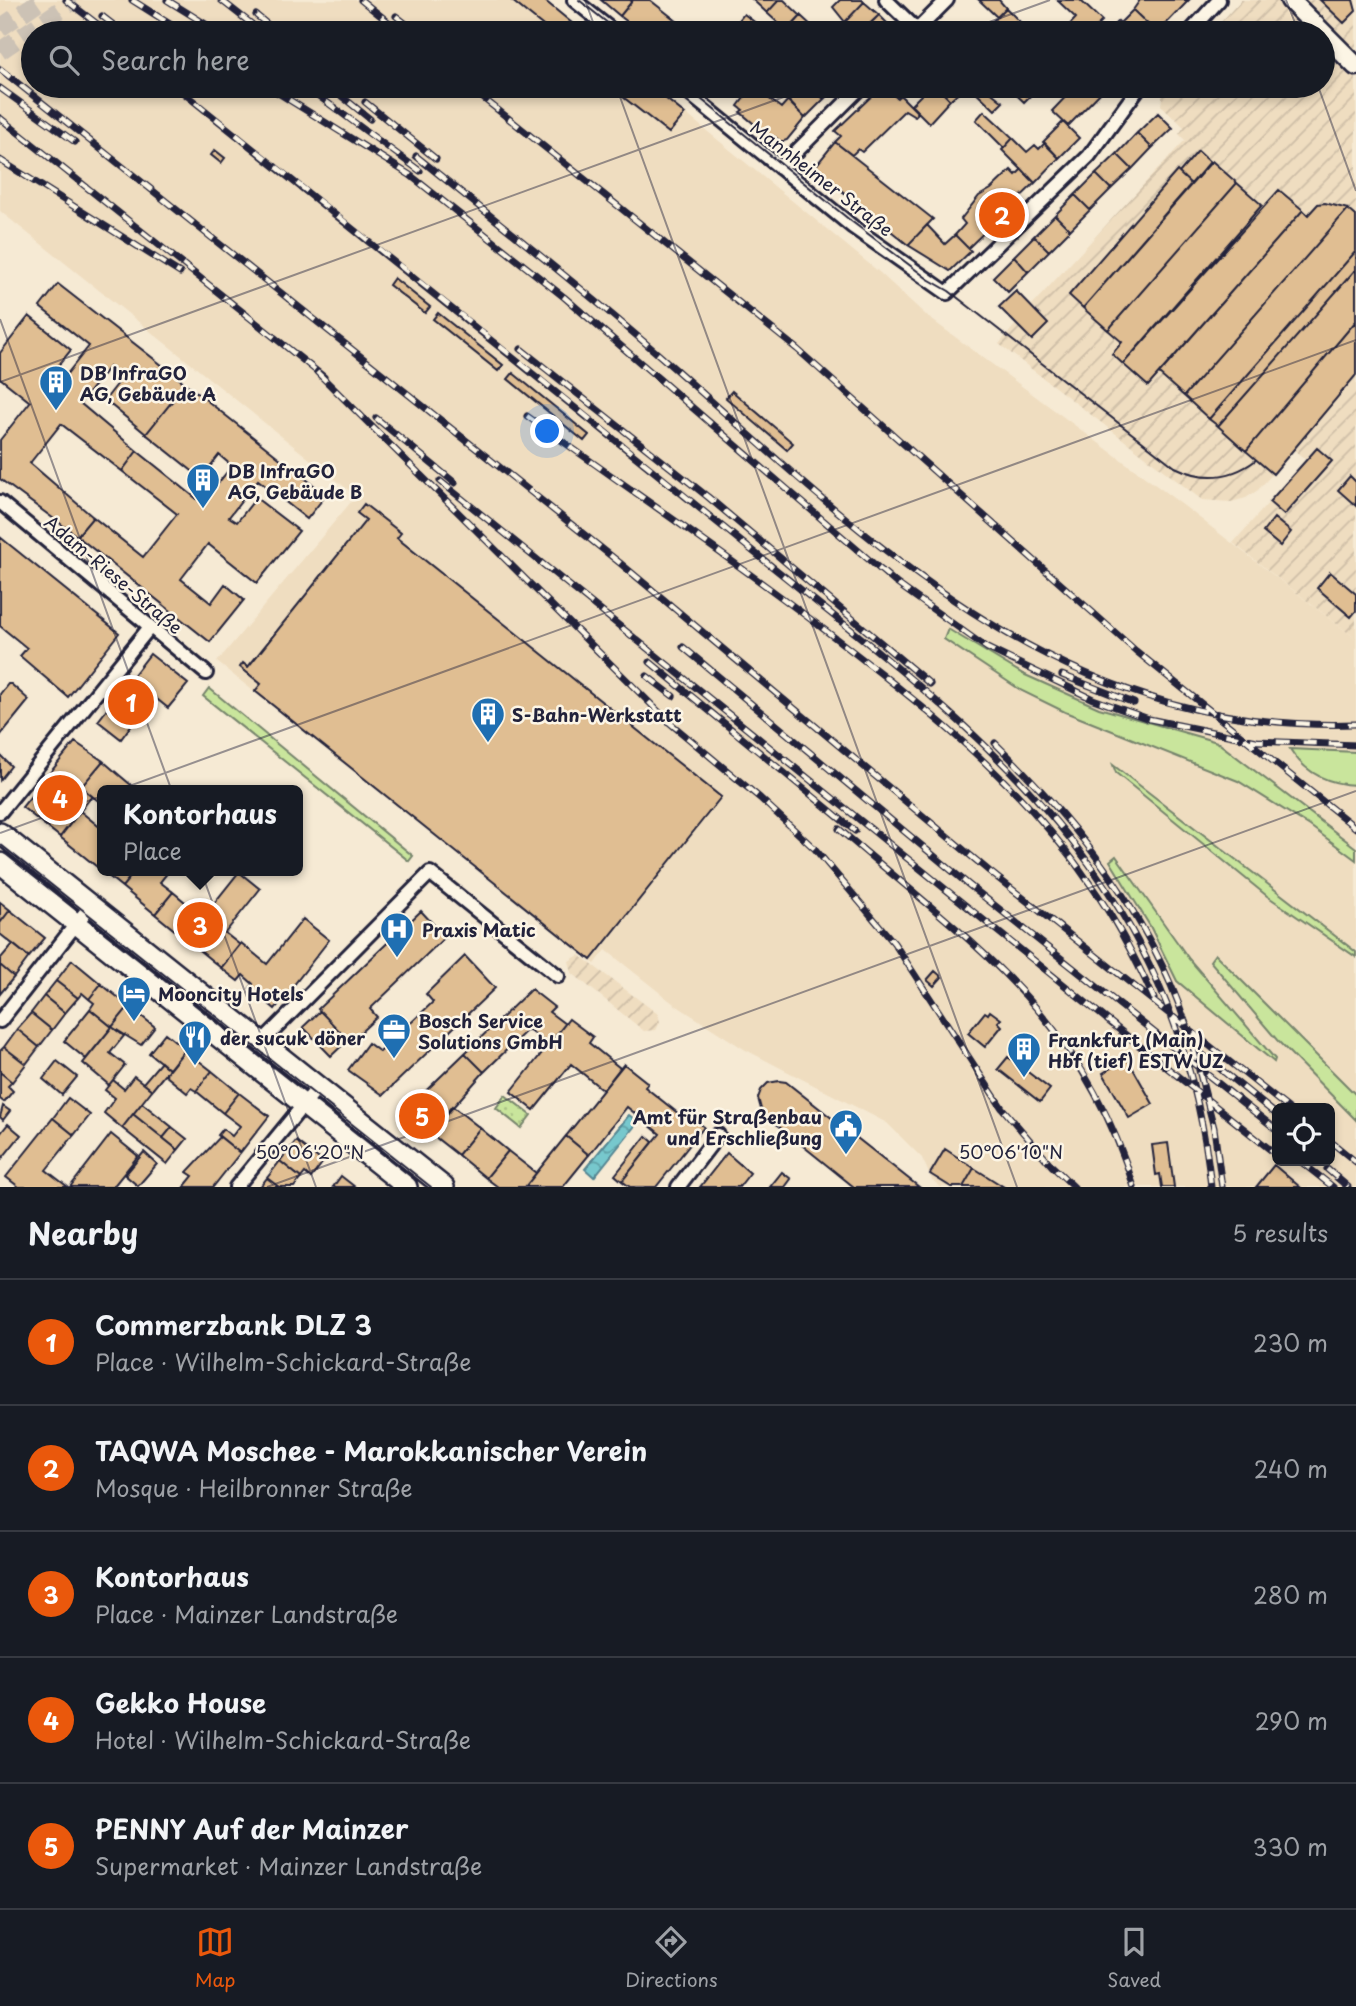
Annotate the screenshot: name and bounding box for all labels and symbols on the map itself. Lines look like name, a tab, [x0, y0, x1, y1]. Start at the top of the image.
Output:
street label: Mannheimer Straße	[745, 114, 899, 242]
pin: 2	[979, 189, 1025, 241]
place label: DB InfraGO AG, Gebäude A	[80, 359, 216, 407]
building icon: DB InfraGO AG, Gebäude A	[37, 363, 75, 412]
your location	[530, 414, 564, 448]
place label: DB InfraGO AG, Gebäude B	[228, 457, 362, 505]
building icon: DB InfraGO AG, Gebäude B	[184, 461, 222, 510]
street label: Adam-Riese-Straße	[39, 508, 189, 640]
pin: 1	[108, 676, 154, 728]
building icon: S-Bahn-Werkstatt	[469, 695, 507, 744]
place label: S-Bahn-Werkstatt	[512, 701, 682, 728]
pin: 4	[37, 772, 83, 824]
pin: 3	[177, 899, 223, 951]
hospital icon: Praxis Matic	[378, 910, 416, 959]
place label: Praxis Matic	[422, 916, 536, 943]
hotel icon: Mooncity Hotels	[115, 974, 153, 1023]
place label: Mooncity Hotels	[158, 980, 304, 1007]
place label: Bosch Service Solutions GmbH	[418, 1007, 563, 1055]
office icon: Bosch Service Solutions GmbH	[375, 1011, 413, 1060]
restaurant icon: der sucuk döner	[176, 1018, 214, 1067]
place label: der sucuk döner	[220, 1024, 365, 1051]
place label: Frankfurt (Main) Hbf (tief) ESTW UZ	[1048, 1026, 1223, 1074]
building icon: Frankfurt (Main) Hbf (tief) ESTW UZ	[1005, 1030, 1043, 1079]
pin: 5	[399, 1090, 445, 1142]
place label: Amt für Straßenbau und Erschließung	[632, 1103, 822, 1151]
public building icon: Amt für Straßenbau und Erschließung	[827, 1107, 865, 1156]
text: 50°06'20"N	[256, 1138, 364, 1165]
text: 50°06'10"N	[959, 1138, 1063, 1165]

